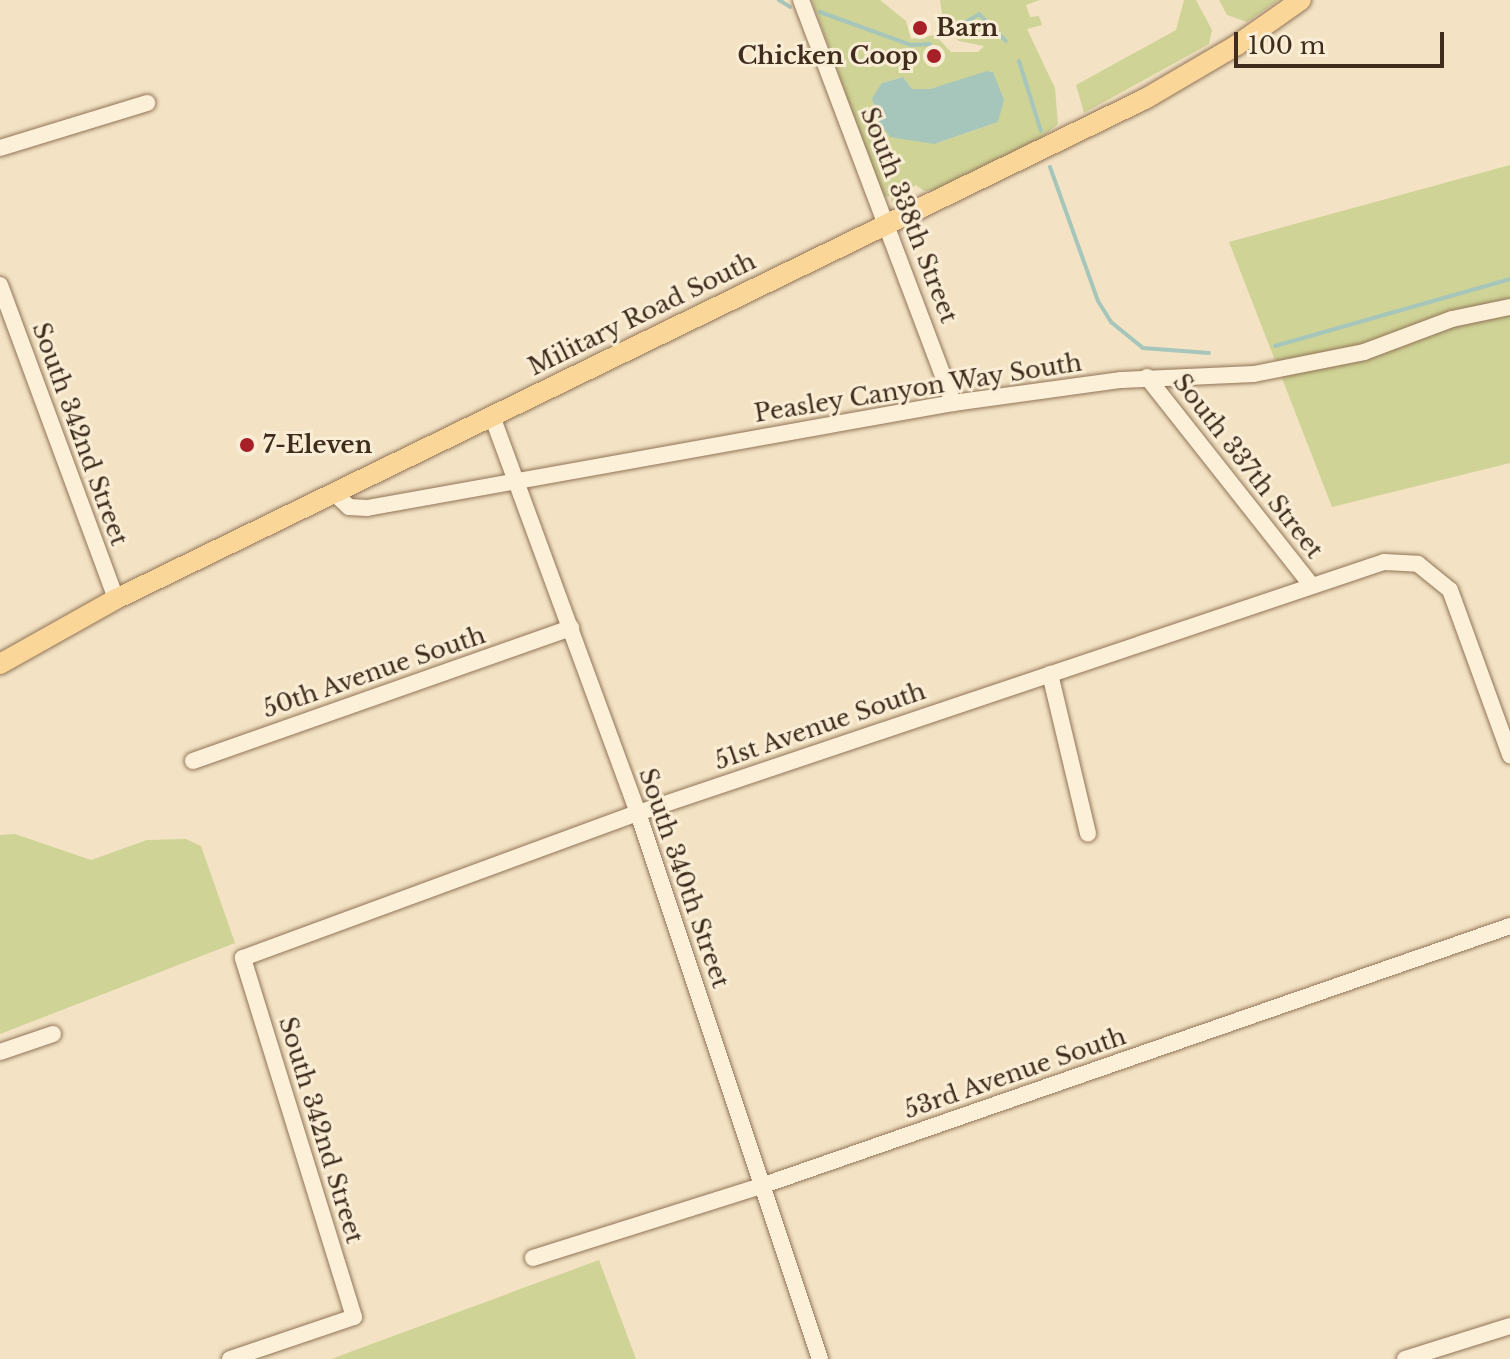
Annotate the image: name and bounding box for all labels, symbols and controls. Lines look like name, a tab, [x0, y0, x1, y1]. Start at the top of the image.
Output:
place label: Barn	[936, 14, 998, 42]
scale bar	[1238, 16, 1448, 66]
marker: Barn	[911, 19, 929, 37]
text: 100 m	[1248, 31, 1326, 60]
place label: Chicken Coop	[738, 42, 918, 70]
marker: Chicken Coop	[925, 47, 943, 65]
street label: South 338th Street	[855, 103, 963, 327]
street label: Military Road South	[523, 246, 761, 382]
street label: South 342nd Street	[26, 319, 134, 549]
street label: Peasley Canyon Way South	[751, 348, 1085, 428]
street label: South 337th Street	[1167, 368, 1329, 564]
place label: 7-Eleven	[263, 431, 372, 459]
marker: 7-Eleven	[238, 436, 256, 454]
street label: 50th Avenue South	[259, 620, 489, 724]
street label: 51st Avenue South	[710, 676, 930, 776]
street label: South 340th Street	[633, 764, 735, 992]
street label: South 342nd Street	[273, 1013, 369, 1247]
street label: 53rd Avenue South	[900, 1021, 1130, 1125]

